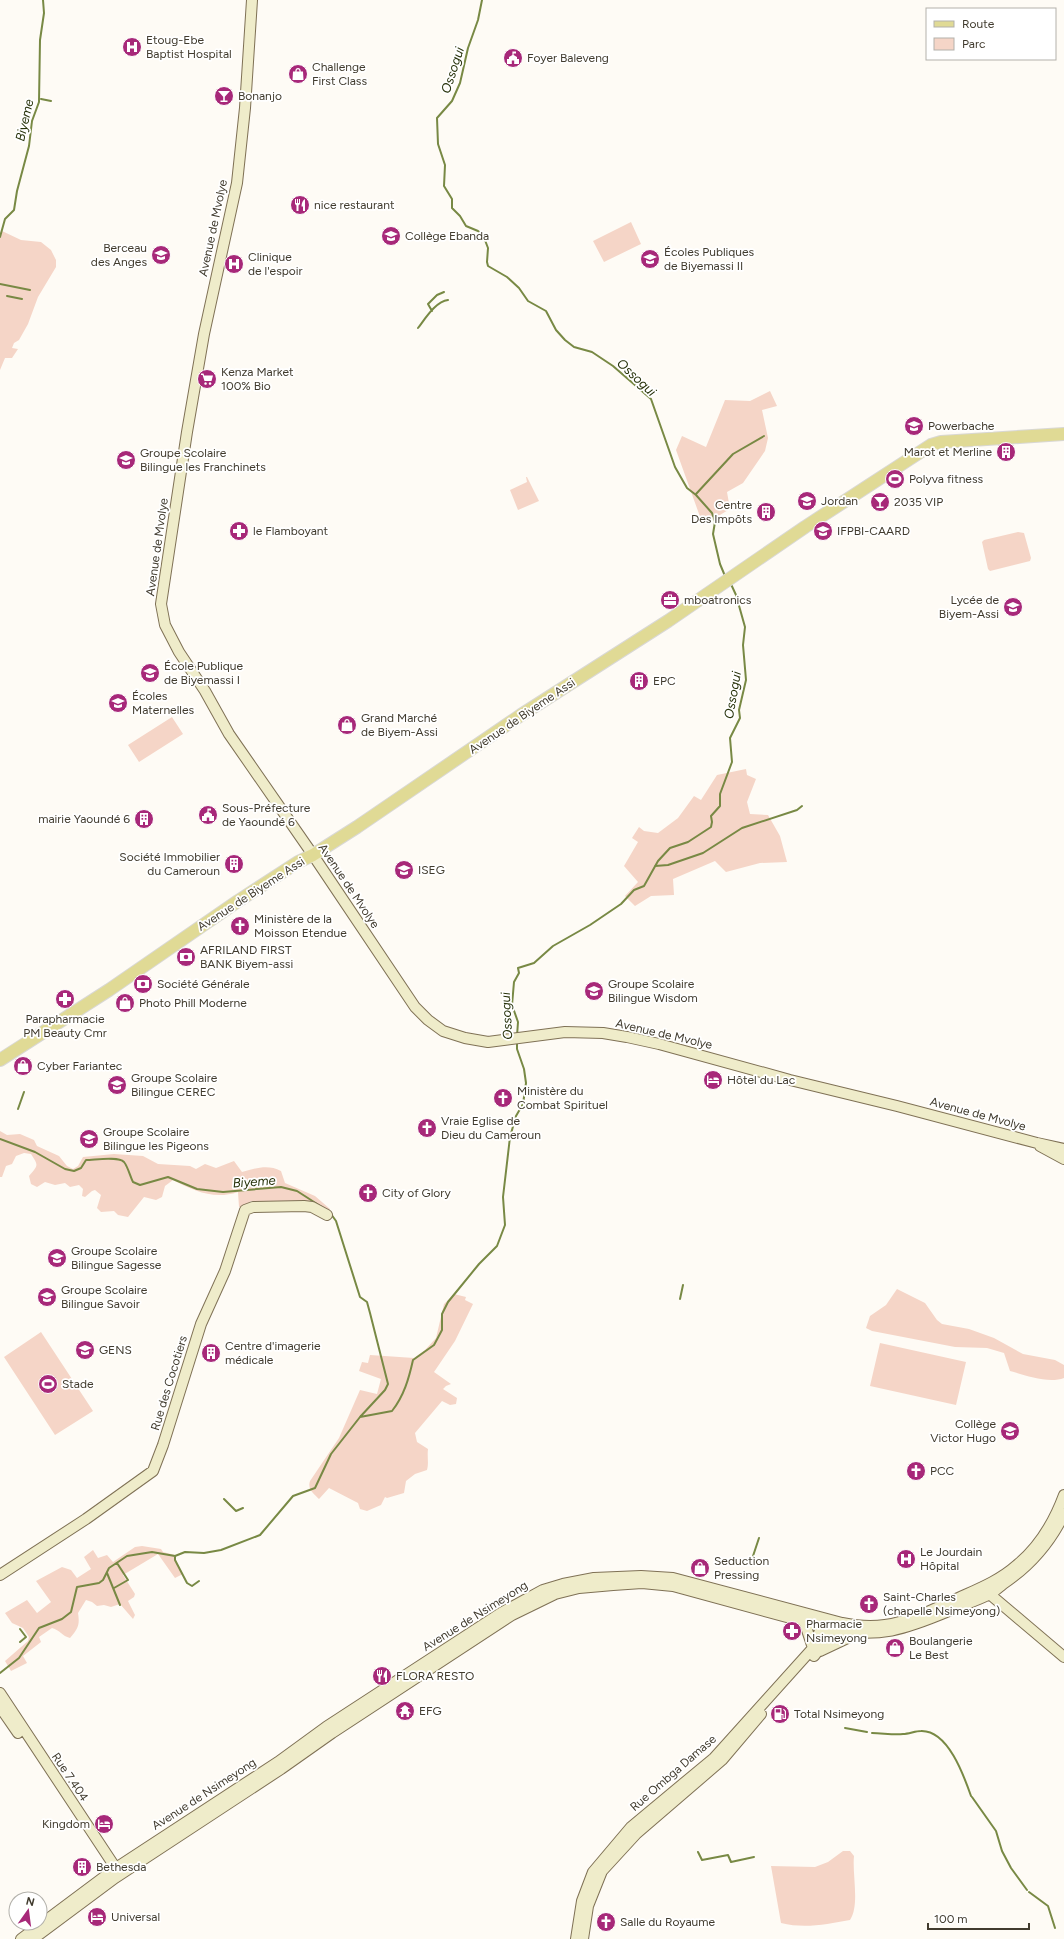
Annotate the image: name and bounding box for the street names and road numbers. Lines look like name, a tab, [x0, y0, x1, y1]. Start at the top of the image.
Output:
street label: Avenue de Mvolye	[196, 178, 230, 278]
street label: Avenue de Mvolye	[143, 497, 171, 597]
street label: Avenue de Biyeme Assi	[466, 675, 578, 757]
street label: Avenue de Mvolye	[316, 841, 383, 931]
street label: Avenue de Biyeme Assi	[195, 854, 307, 934]
street label: Avenue de Mvolye	[614, 1016, 714, 1052]
street label: Avenue de Mvolye	[929, 1094, 1028, 1134]
street label: Rue des Cocotiers	[148, 1333, 190, 1432]
street label: Avenue de Nsimeyong	[420, 1578, 530, 1654]
street label: Rue Ombga Damase	[627, 1732, 719, 1814]
street label: Rue 7.404	[49, 1750, 92, 1804]
street label: Avenue de Nsimeyong	[149, 1755, 259, 1833]

